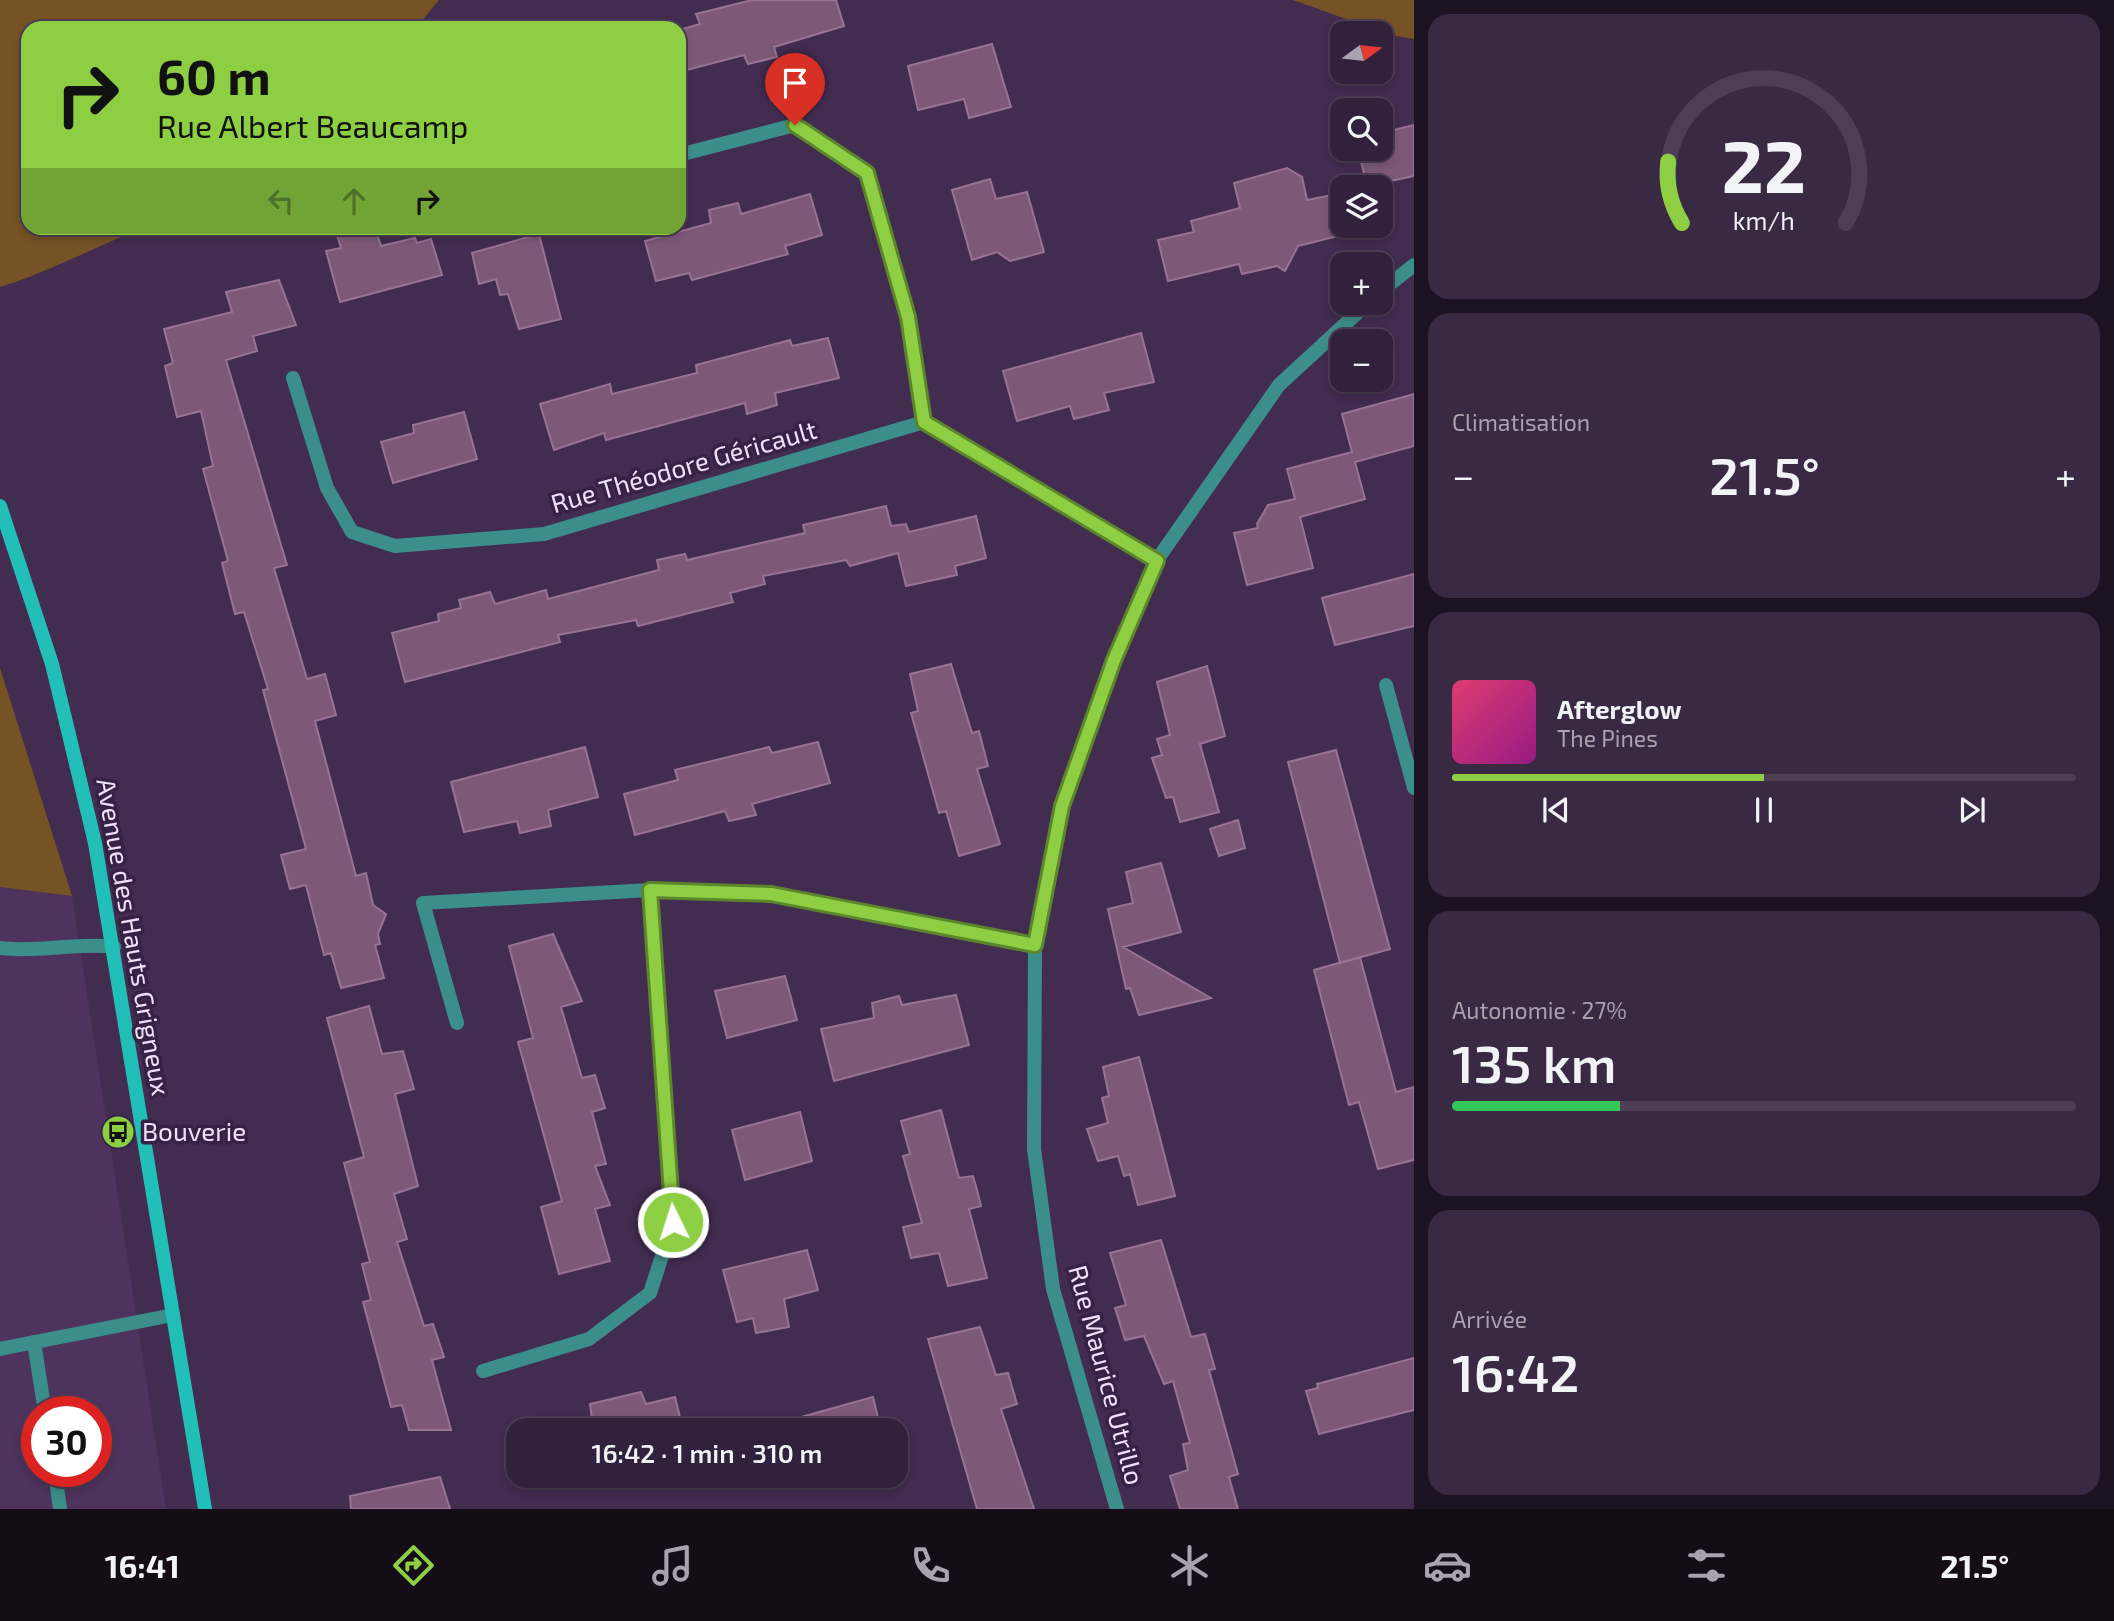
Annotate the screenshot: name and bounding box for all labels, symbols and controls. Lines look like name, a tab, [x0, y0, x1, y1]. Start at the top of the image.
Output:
north arrow	[1330, 21, 1393, 84]
map controls	[1330, 21, 1393, 392]
text: 60 m	[157, 46, 271, 105]
icon: right	[42, 49, 133, 140]
pin	[765, 53, 825, 125]
icon: arrive	[776, 64, 814, 102]
button: search	[1330, 98, 1393, 161]
text: Rue Albert Beaucamp	[157, 106, 468, 144]
text: 22	[1722, 120, 1806, 208]
button: layers	[1330, 175, 1393, 238]
icon: left	[262, 182, 300, 220]
icon: ahead	[335, 182, 373, 220]
icon: right	[408, 182, 446, 220]
text: km/h	[1733, 204, 1795, 234]
button: +	[1330, 252, 1393, 315]
button: −	[1330, 329, 1393, 392]
text: Climatisation	[1452, 408, 1590, 436]
street label: Rue Théodore Géricault	[547, 413, 820, 518]
text: 21.5°	[1709, 443, 1820, 505]
text: −	[1452, 452, 1474, 498]
text: +	[2055, 452, 2076, 498]
text: Afterglow	[1557, 693, 1682, 724]
text: The Pines	[1557, 724, 1658, 752]
street label: Avenue des Hauts Grigneux	[91, 776, 178, 1098]
icon: previous	[1537, 791, 1575, 829]
icon: pause	[1745, 791, 1783, 829]
icon: next	[1953, 791, 1991, 829]
text: Autonomie · 27%	[1452, 996, 1627, 1024]
text: 135 km	[1452, 1031, 1616, 1093]
bus stop icon: Bouverie	[99, 1113, 137, 1151]
place label: Bouverie	[142, 1115, 246, 1146]
position arrow	[636, 1185, 710, 1259]
street label: Rue Maurice Utrillo	[1063, 1261, 1152, 1488]
text: Arrivée	[1452, 1305, 1527, 1333]
text: 16:42	[1452, 1340, 1579, 1402]
speed limit sign: 30	[21, 1396, 112, 1487]
text: 16:42 · 1 min · 310 m	[592, 1437, 822, 1468]
icon: directions	[389, 1541, 438, 1590]
icon: music	[648, 1541, 697, 1590]
icon: phone	[906, 1541, 955, 1590]
icon: climate	[1165, 1541, 1214, 1590]
icon: car	[1423, 1541, 1472, 1590]
icon: filters	[1682, 1541, 1731, 1590]
text: 16:41	[105, 1546, 180, 1584]
text: 21.5°	[1940, 1546, 2009, 1584]

